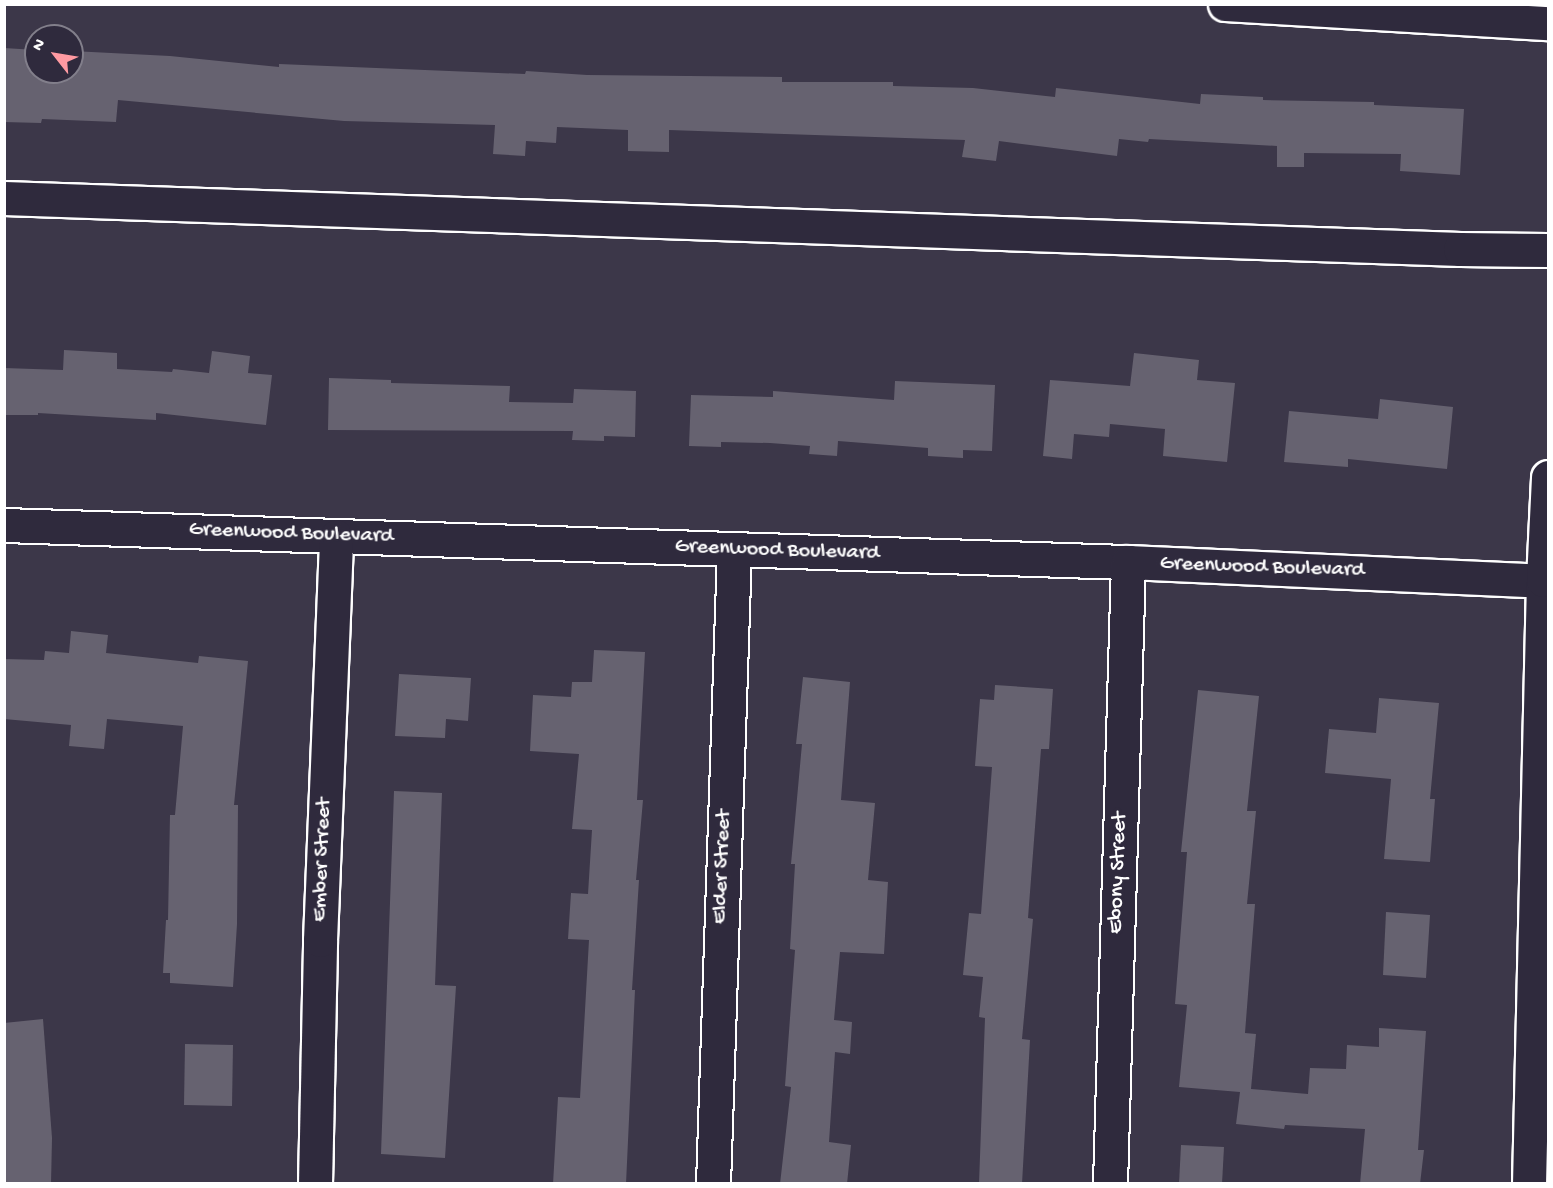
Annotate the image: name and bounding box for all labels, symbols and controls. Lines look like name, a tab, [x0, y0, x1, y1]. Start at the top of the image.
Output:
north arrow	[24, 24, 84, 84]
text: N	[29, 36, 51, 55]
street label: Greenwood Boulevard	[188, 517, 394, 551]
street label: Greenwood Boulevard	[674, 534, 880, 568]
street label: Greenwood Boulevard	[1159, 551, 1365, 585]
street label: Ember Street	[308, 798, 338, 922]
street label: Elder Street	[708, 809, 738, 925]
street label: Ebony Street	[1104, 812, 1134, 934]

